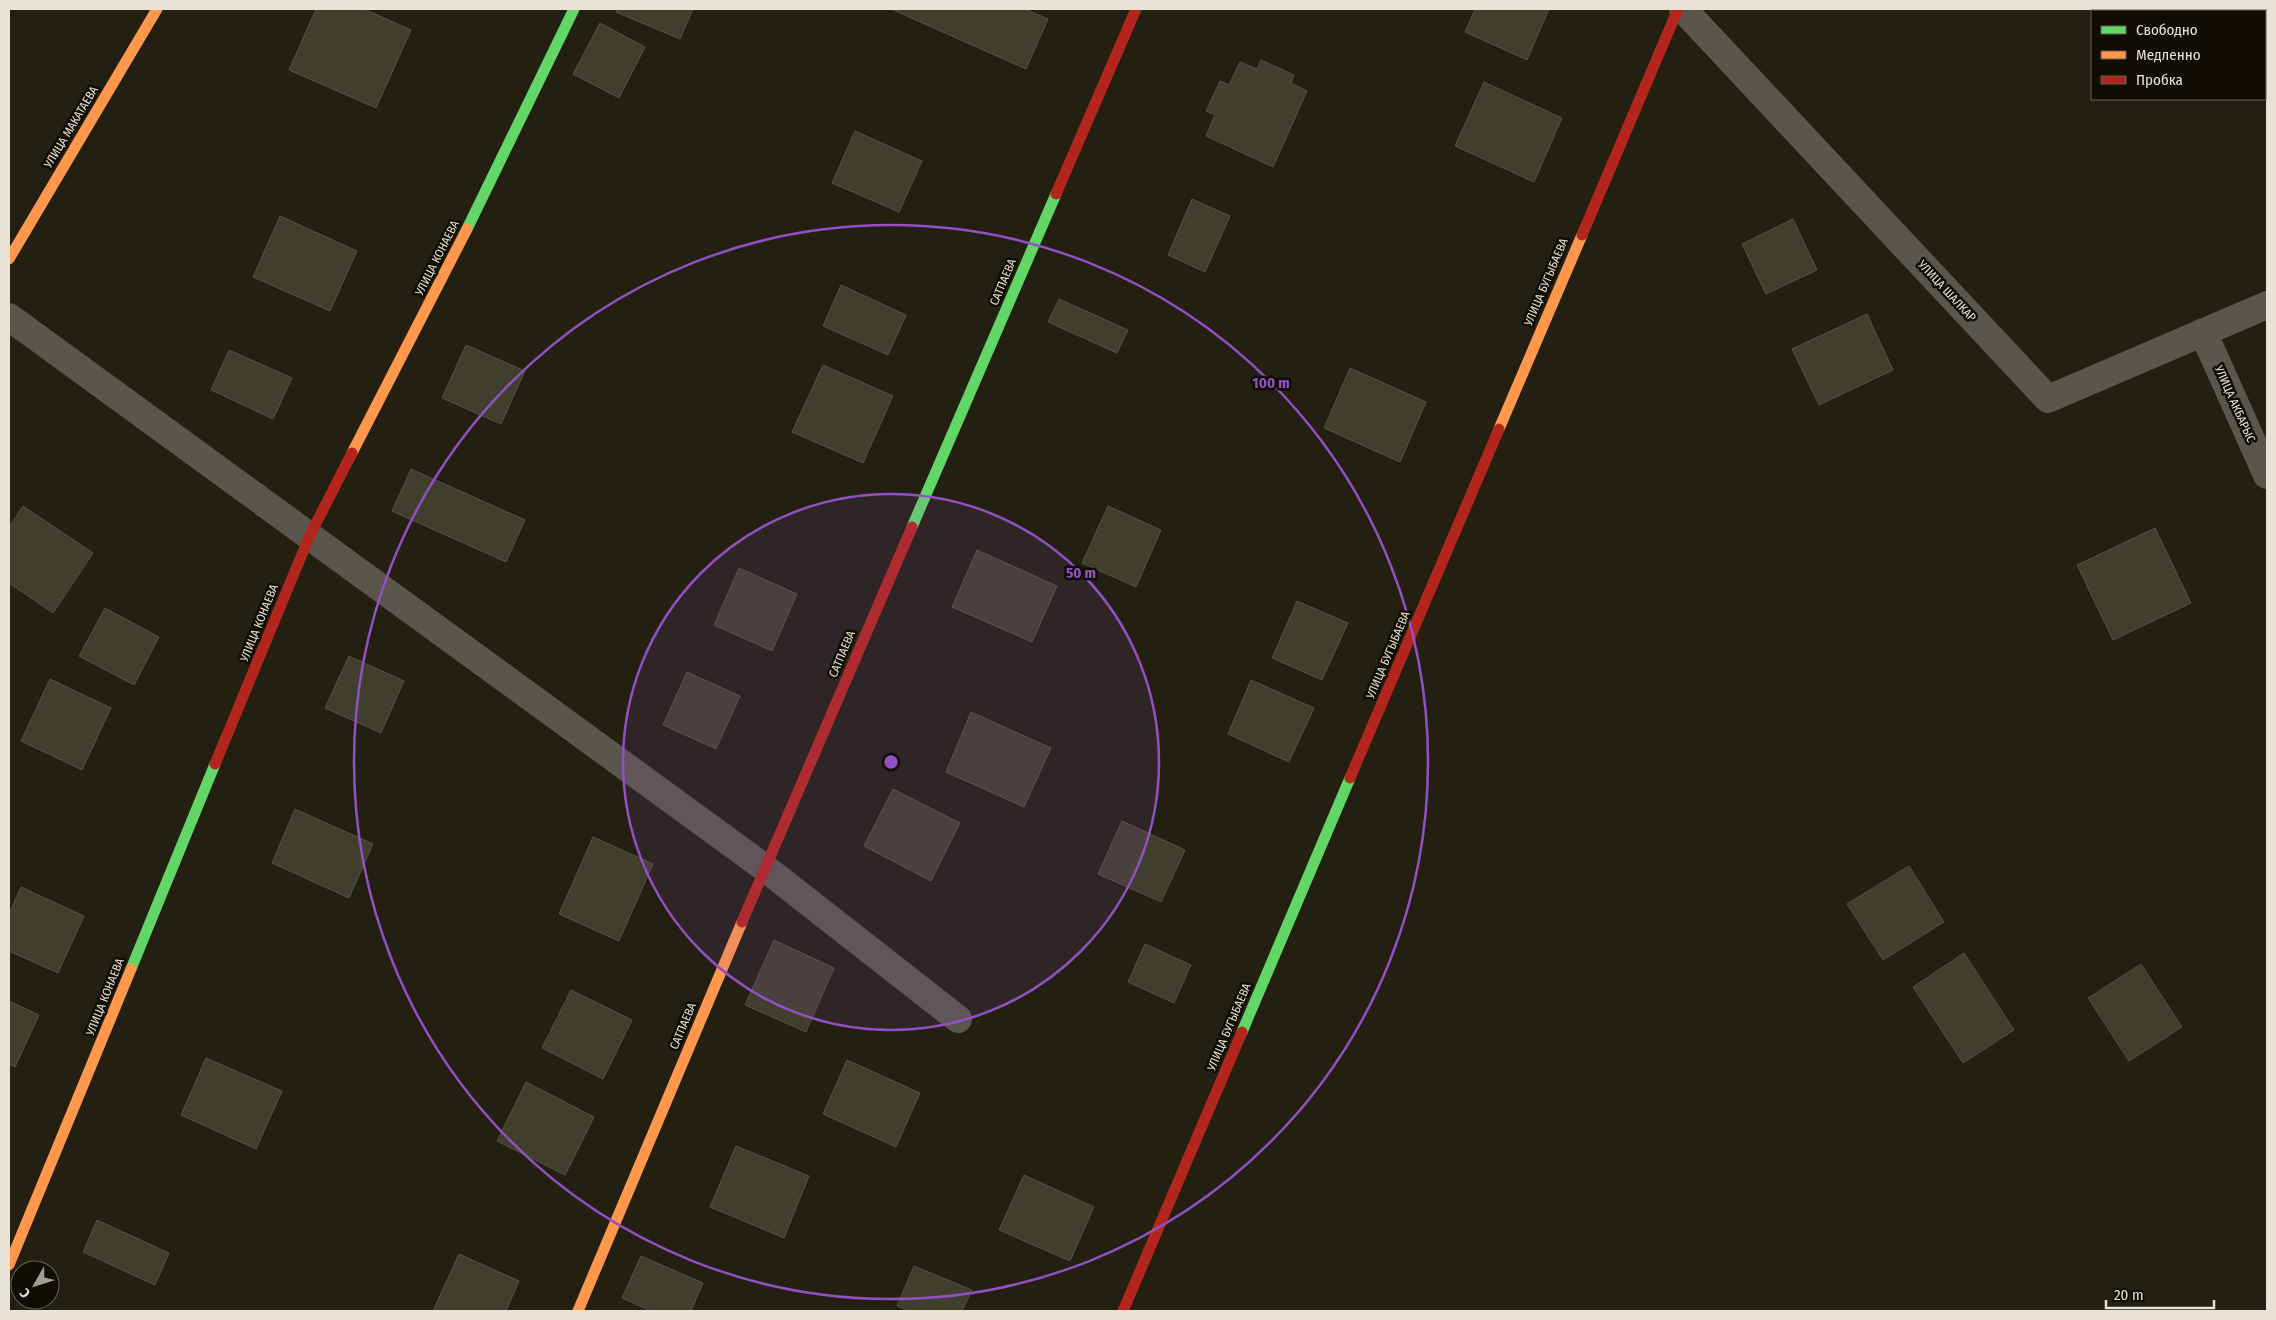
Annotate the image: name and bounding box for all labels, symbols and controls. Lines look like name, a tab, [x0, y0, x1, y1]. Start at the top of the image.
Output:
legend	[2091, 10, 2266, 100]
text: Свободно	[2136, 21, 2198, 39]
text: Медленно	[2136, 46, 2201, 64]
text: Пробка	[2136, 71, 2183, 89]
street label: УЛИЦА МАКАТАЕВА	[41, 83, 101, 171]
street label: УЛИЦА КОНАЕВА	[412, 218, 462, 299]
street label: УЛИЦА БУГЫБАЕВА	[1521, 236, 1571, 329]
street label: САТПАЕВА	[987, 256, 1019, 307]
street label: УЛИЦА ШАЛКАР	[1914, 257, 1979, 324]
street label: УЛИЦА АКБАРЫС	[2211, 362, 2258, 445]
text: 100 m	[1252, 374, 1290, 392]
text: 50 m	[1066, 564, 1096, 582]
street label: УЛИЦА КОНАЕВА	[237, 582, 281, 665]
street label: УЛИЦА БУГЫБАЕВА	[1363, 609, 1413, 702]
street label: САТПАЕВА	[826, 628, 858, 679]
centre of rings	[882, 753, 900, 771]
street label: УЛИЦА КОНАЕВА	[83, 956, 127, 1039]
street label: УЛИЦА БУГЫБАЕВА	[1204, 981, 1254, 1074]
street label: САТПАЕВА	[667, 1000, 699, 1051]
north arrow	[10, 1260, 60, 1310]
scale bar	[2106, 1278, 2214, 1310]
text: С	[16, 1284, 34, 1301]
text: 20 m	[2114, 1286, 2144, 1304]

